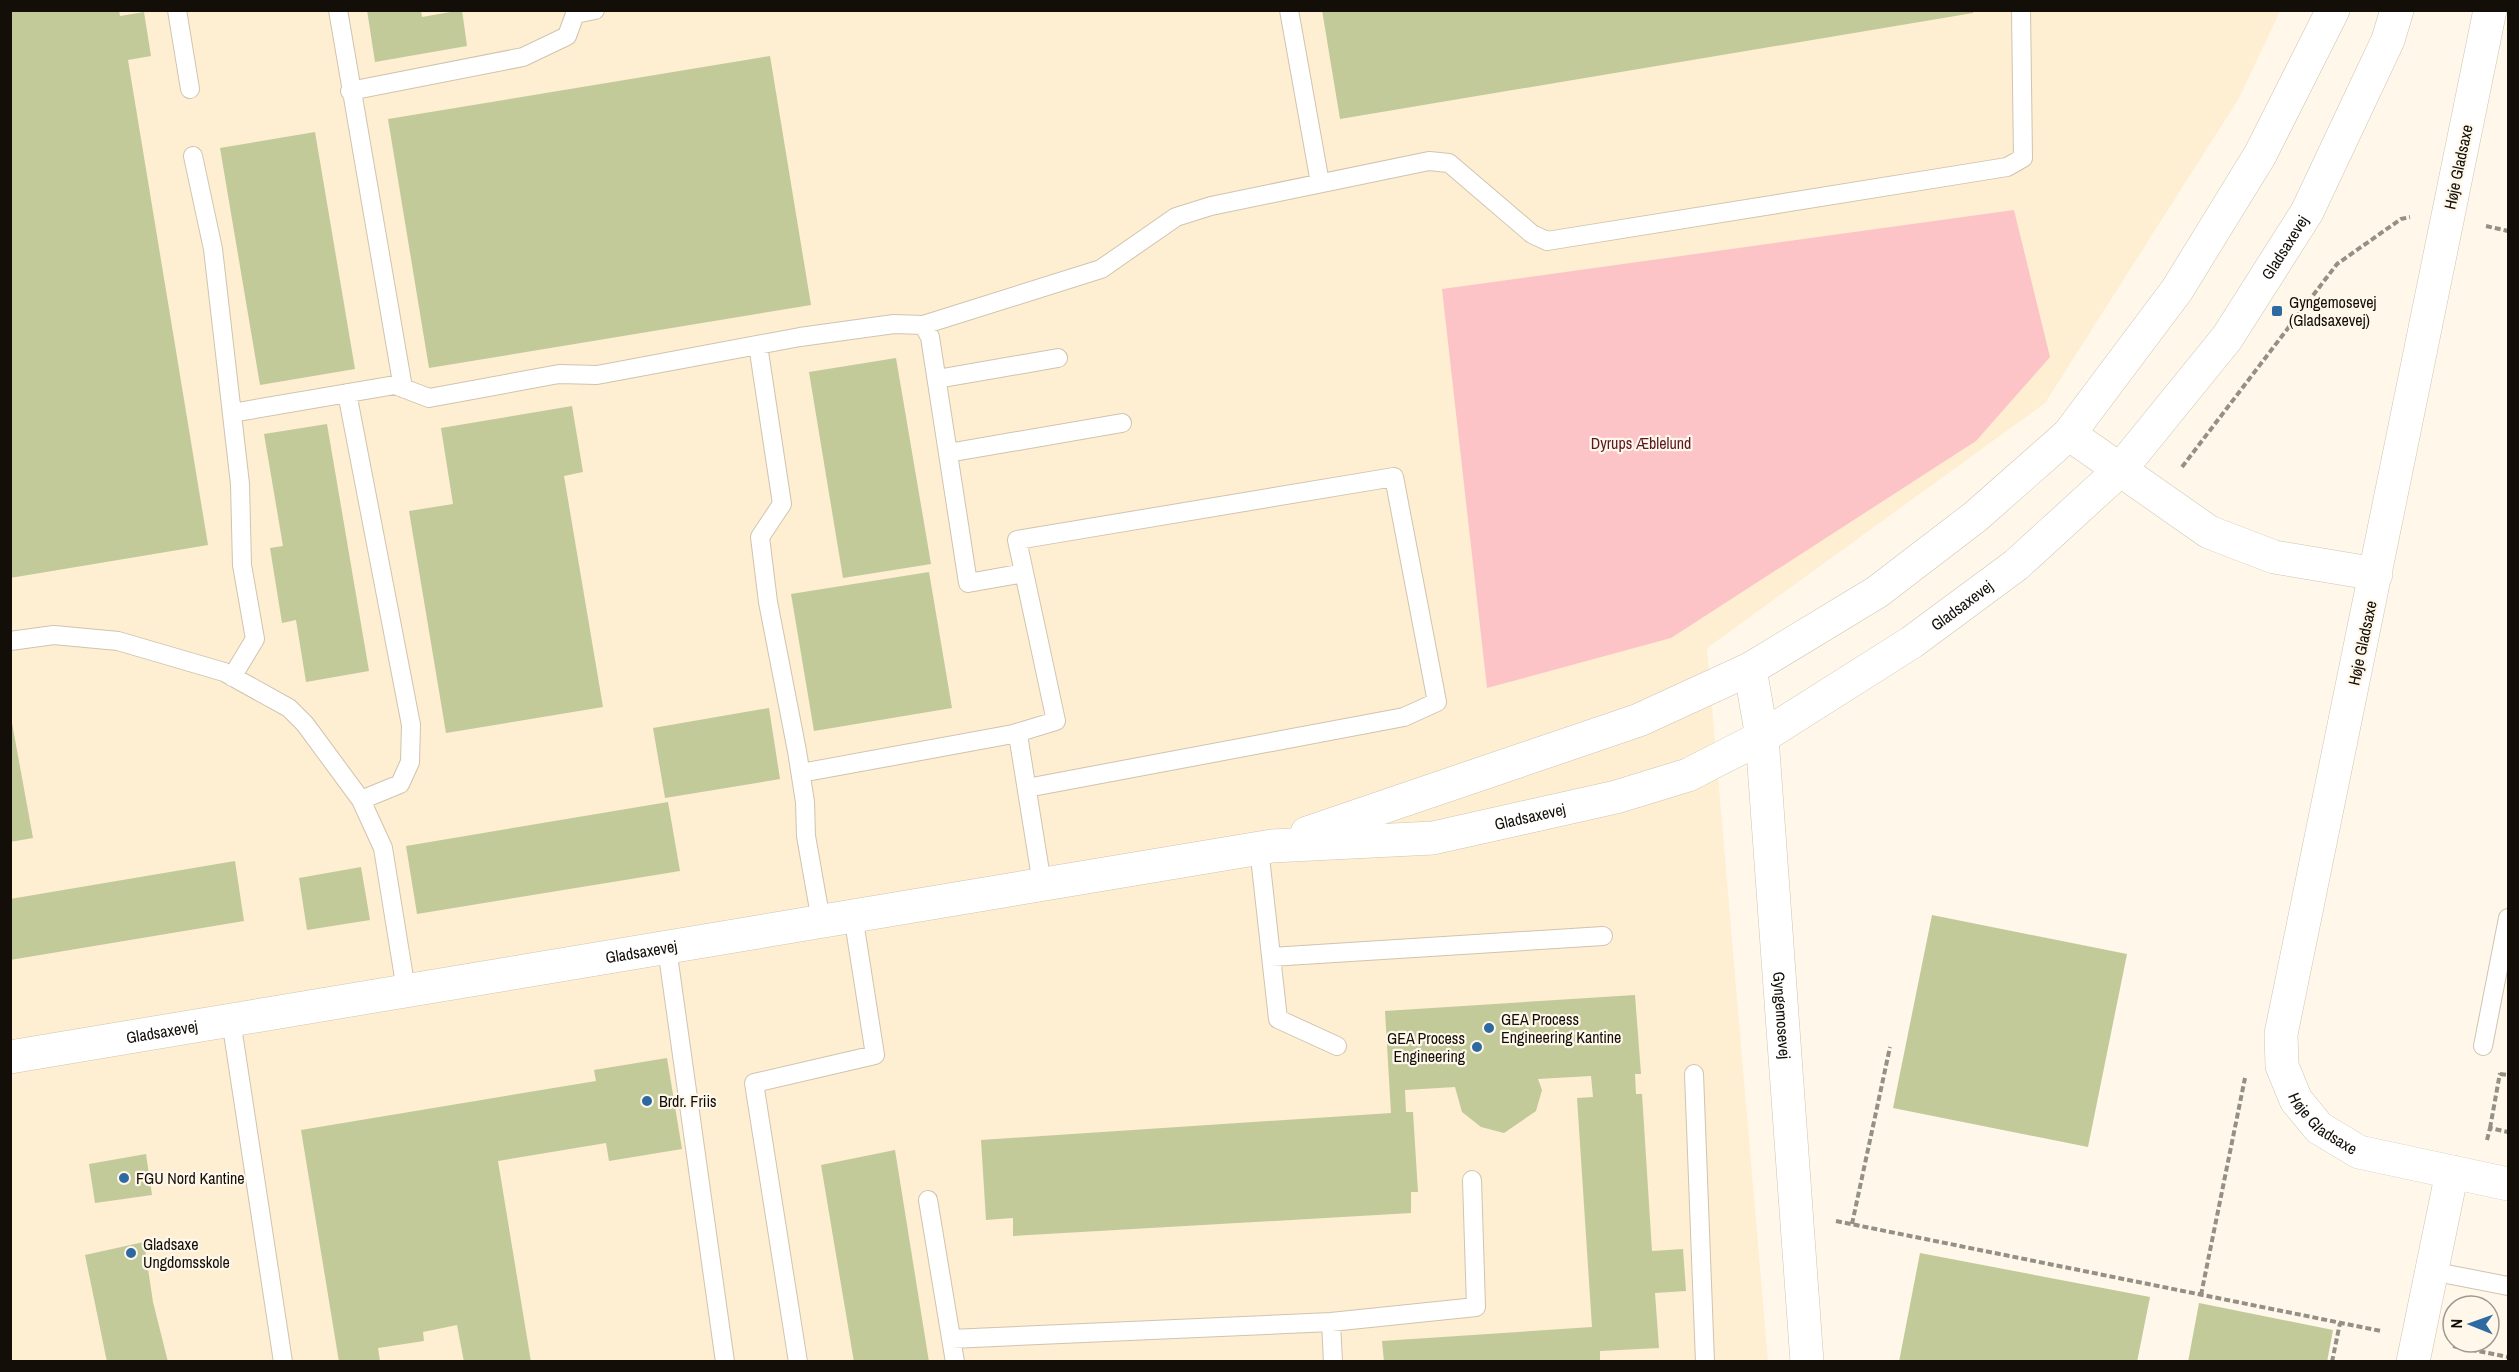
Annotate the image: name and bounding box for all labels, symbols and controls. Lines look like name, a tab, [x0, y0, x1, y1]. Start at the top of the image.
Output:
street label: Høje Gladsaxe	[2438, 123, 2478, 211]
street label: Gladsaxevej	[2256, 211, 2313, 284]
place label: Gyngemosevej (Gladsaxevej)	[2289, 291, 2377, 331]
marker: Gyngemosevej (Gladsaxevej)	[2270, 304, 2284, 318]
park label: Dyrups Æblelund	[1591, 432, 1691, 454]
street label: Gladsaxevej	[1926, 575, 1997, 636]
street label: Høje Gladsaxe	[2342, 599, 2382, 687]
street label: Gladsaxevej	[1492, 798, 1568, 835]
street label: Gladsaxevej	[604, 935, 679, 968]
street label: Gyngemosevej	[1768, 971, 1796, 1060]
place label: GEA Process Engineering Kantine	[1501, 1008, 1621, 1048]
street label: Gladsaxevej	[124, 1015, 199, 1048]
marker: GEA Process Engineering Kantine	[1482, 1021, 1496, 1035]
place label: GEA Process Engineering	[1387, 1027, 1466, 1067]
marker: GEA Process Engineering	[1470, 1040, 1484, 1054]
street label: Høje Gladsaxe	[2283, 1089, 2361, 1160]
place label: Brdr. Friis	[659, 1090, 717, 1112]
marker: Brdr. Friis	[640, 1094, 654, 1108]
place label: FGU Nord Kantine	[136, 1167, 245, 1189]
marker: FGU Nord Kantine	[117, 1171, 131, 1185]
place label: Gladsaxe Ungdomsskole	[143, 1233, 230, 1273]
marker: Gladsaxe Ungdomsskole	[124, 1246, 138, 1260]
north arrow	[2441, 1294, 2501, 1354]
text: N	[2445, 1319, 2467, 1329]

